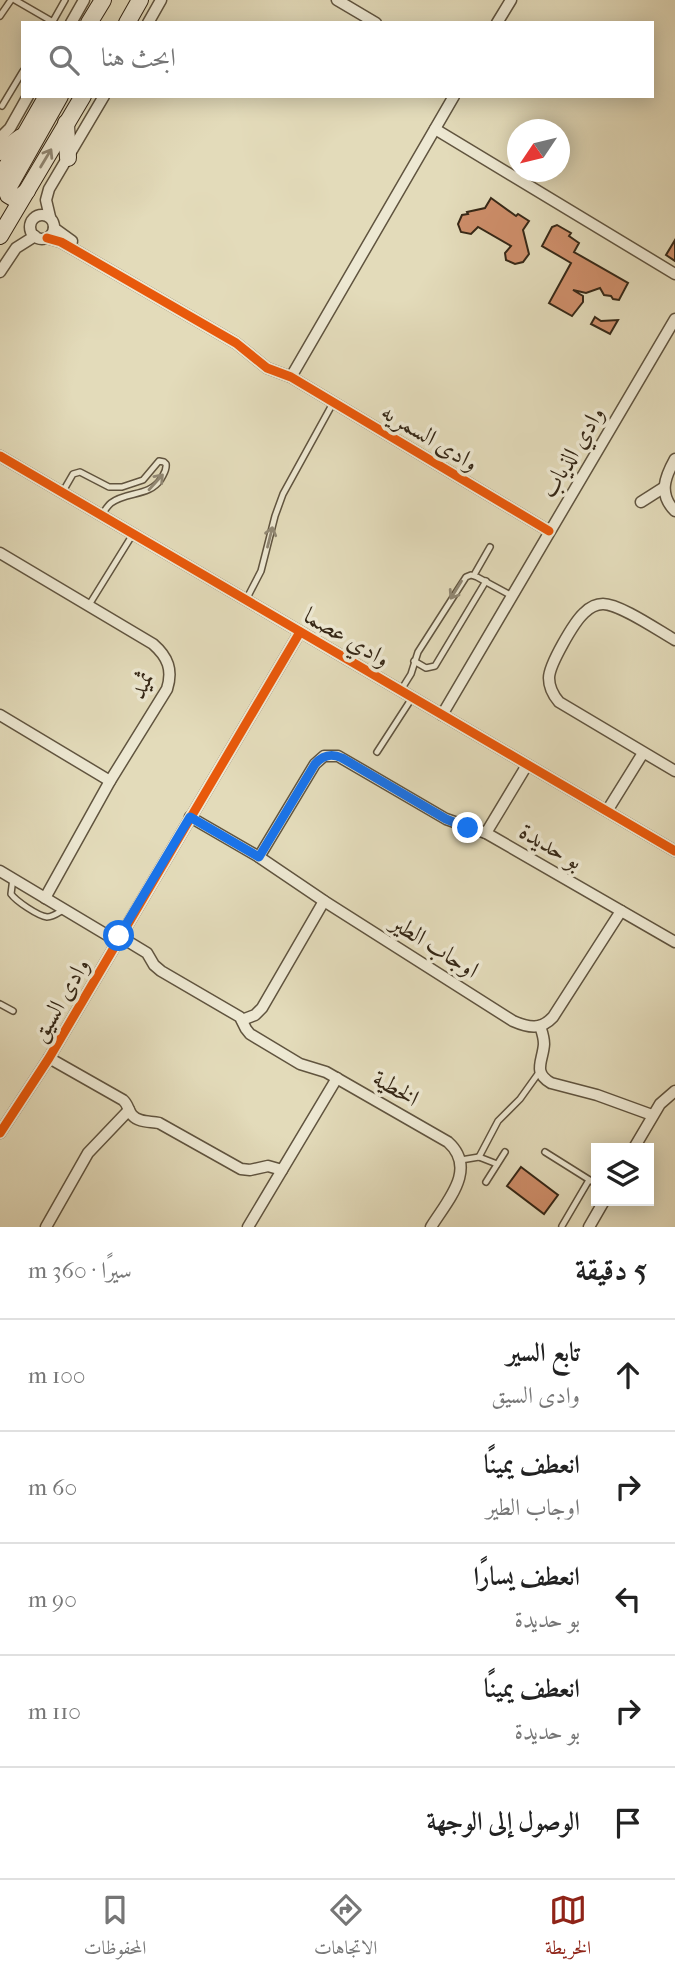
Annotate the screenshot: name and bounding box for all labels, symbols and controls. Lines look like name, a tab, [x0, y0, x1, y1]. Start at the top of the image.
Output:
search box	[21, 21, 654, 98]
icon: search	[45, 41, 83, 79]
text: ابحث هنا	[101, 42, 176, 73]
north arrow	[507, 119, 570, 182]
one-way arrow	[39, 149, 53, 169]
street label: وادى السمريه	[376, 397, 484, 478]
street label: وادي الذياب	[534, 401, 614, 505]
one-way arrow	[148, 473, 164, 491]
one-way arrow	[264, 526, 277, 549]
one-way arrow	[449, 580, 463, 600]
street label: وادي عصما	[297, 601, 395, 677]
street label: ثميد	[123, 667, 159, 703]
route end	[452, 812, 483, 843]
street label: بو حديدة	[514, 817, 588, 876]
street label: اوجاب الطير	[383, 907, 484, 985]
route start	[103, 920, 134, 951]
street label: وادى السيق	[25, 953, 96, 1048]
street label: الخطية	[368, 1064, 424, 1112]
map controls	[591, 1143, 654, 1206]
button: layers	[591, 1143, 654, 1206]
text: 5 دقيقة	[575, 1253, 647, 1288]
text: سيرًا · 360 m	[28, 1257, 132, 1284]
text: تابع السير	[507, 1337, 580, 1368]
icon: ahead	[609, 1356, 647, 1394]
text: 100 m	[28, 1362, 86, 1389]
text: وادى السيق	[491, 1382, 580, 1409]
text: انعطف يمينًا	[484, 1449, 580, 1480]
icon: right	[609, 1468, 647, 1506]
text: 60 m	[28, 1474, 77, 1501]
text: اوجاب الطير	[486, 1494, 580, 1521]
text: انعطف يسارًا	[473, 1561, 580, 1592]
icon: left	[609, 1580, 647, 1618]
text: 90 m	[28, 1586, 77, 1613]
text: بو حديدة	[515, 1606, 580, 1633]
text: انعطف يمينًا	[484, 1673, 580, 1704]
icon: right	[609, 1692, 647, 1730]
text: 110 m	[28, 1698, 81, 1725]
text: بو حديدة	[515, 1718, 580, 1745]
icon: arrive	[609, 1804, 647, 1842]
text: الوصول إلى الوجهة	[426, 1806, 580, 1837]
tab: المحفوظات	[84, 1891, 146, 1966]
tab: الاتجاهات	[314, 1891, 377, 1966]
tab: الخريطة	[545, 1891, 591, 1966]

